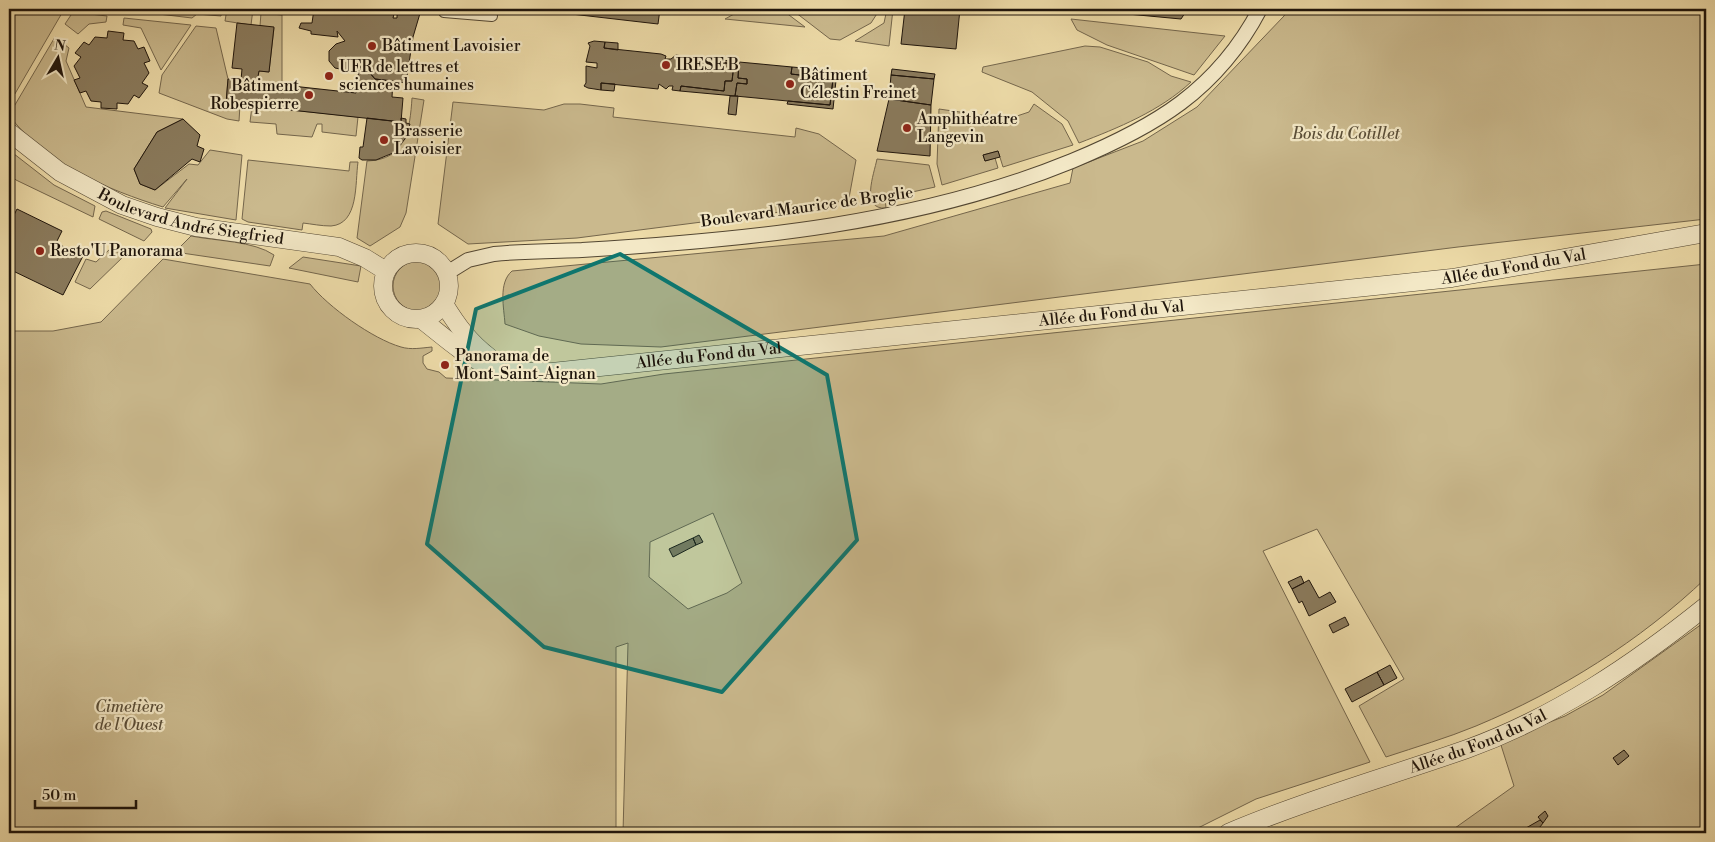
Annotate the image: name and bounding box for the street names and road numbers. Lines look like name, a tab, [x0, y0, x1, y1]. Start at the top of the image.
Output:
street label: Boulevard Maurice de Broglie	[698, 182, 915, 232]
street label: Boulevard André Siegfried	[94, 184, 285, 249]
street label: Allée du Fond du Val	[1440, 244, 1588, 289]
street label: Allée du Fond du Val	[1037, 296, 1186, 331]
street label: Allée du Fond du Val	[634, 338, 783, 373]
street label: Allée du Fond du Val	[1406, 705, 1550, 778]

